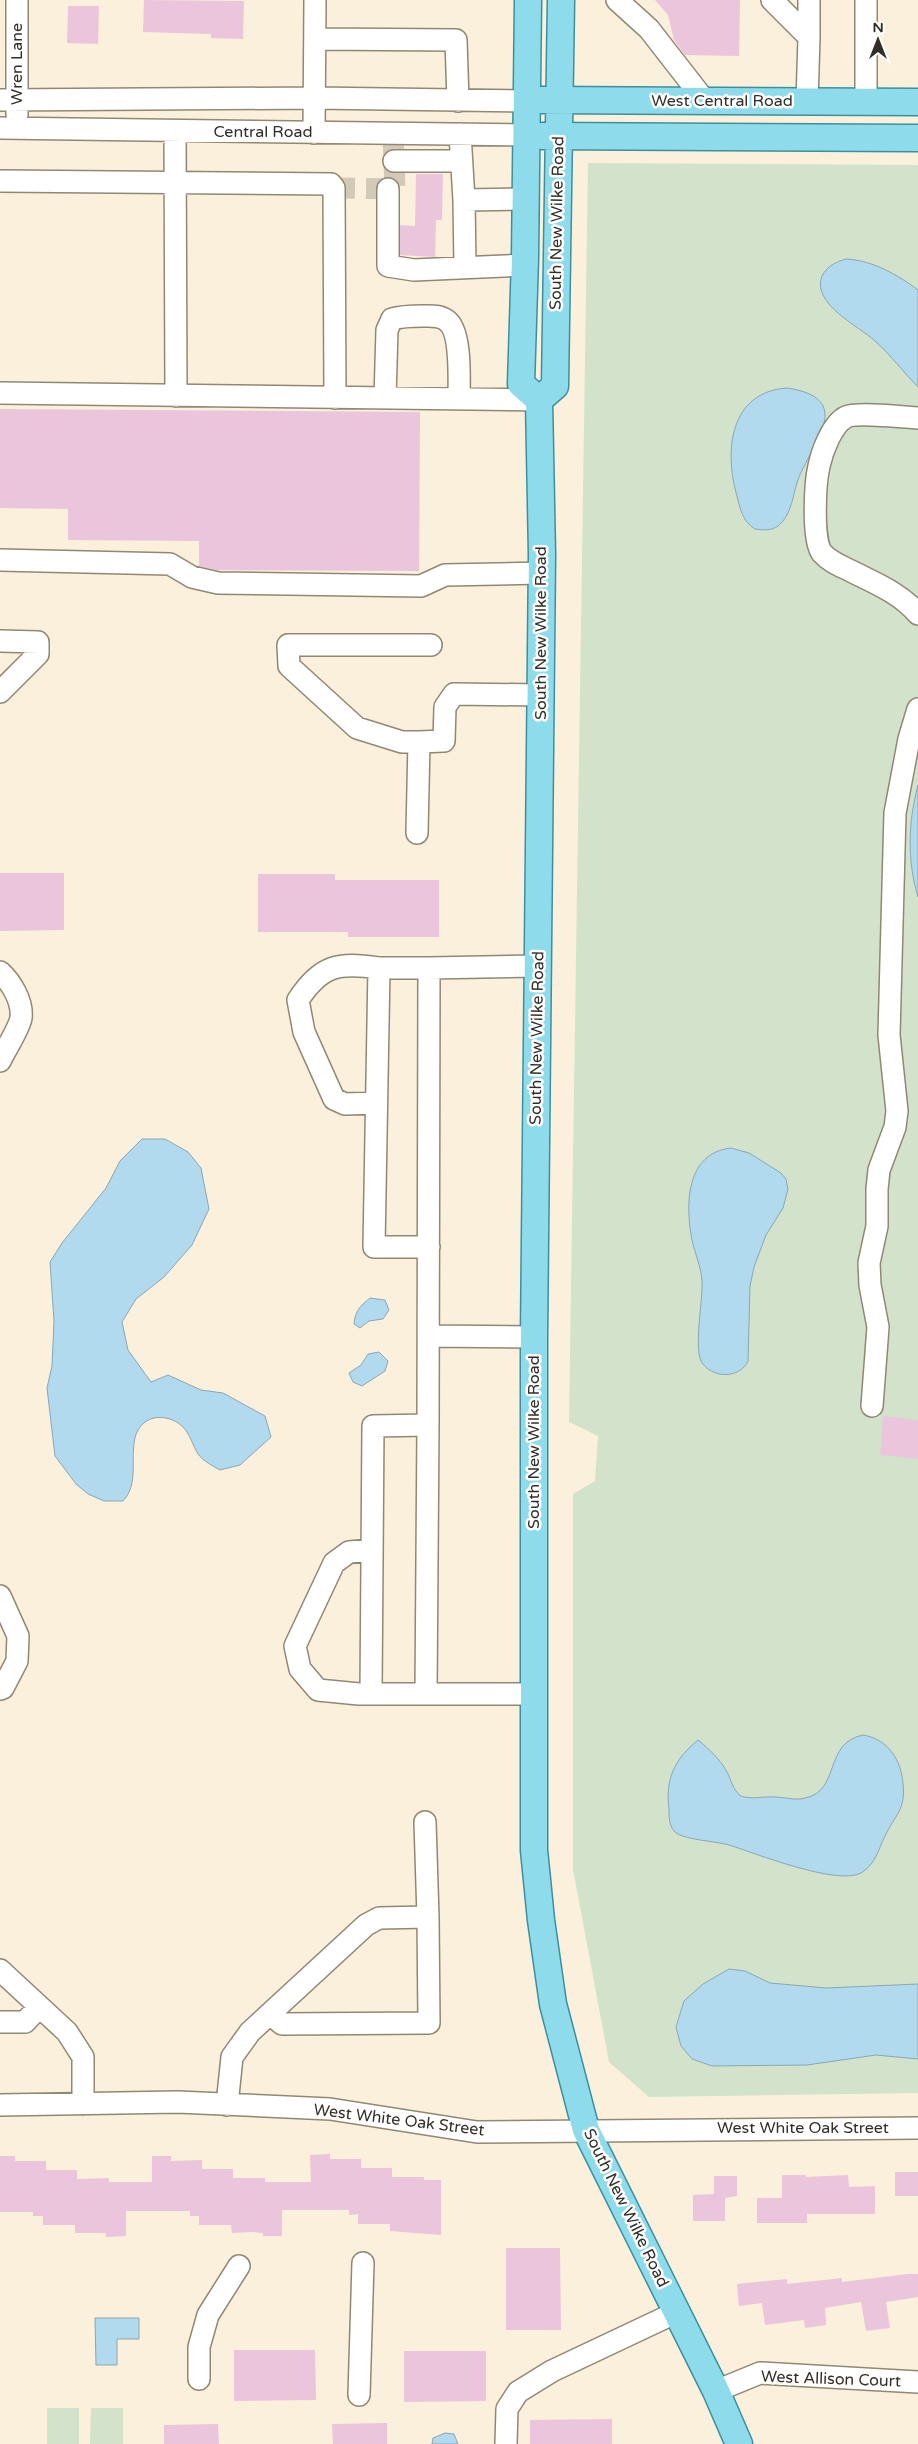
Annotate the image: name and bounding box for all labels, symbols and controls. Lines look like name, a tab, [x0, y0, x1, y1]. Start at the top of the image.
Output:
north arrow	[853, 15, 903, 65]
text: N	[872, 19, 884, 36]
street label: Wren Lane	[7, 23, 27, 105]
street label: West Central Road	[651, 91, 793, 111]
street label: Central Road	[213, 122, 313, 142]
street label: South New Wilke Road	[545, 136, 569, 310]
street label: South New Wilke Road	[531, 546, 551, 720]
street label: South New Wilke Road	[525, 951, 549, 1125]
street label: South New Wilke Road	[524, 1355, 544, 1529]
street label: West White Oak Street	[312, 2100, 486, 2140]
street label: West White Oak Street	[717, 2118, 889, 2138]
street label: South New Wilke Road	[579, 2126, 673, 2290]
street label: West Allison Court	[761, 2367, 901, 2391]

